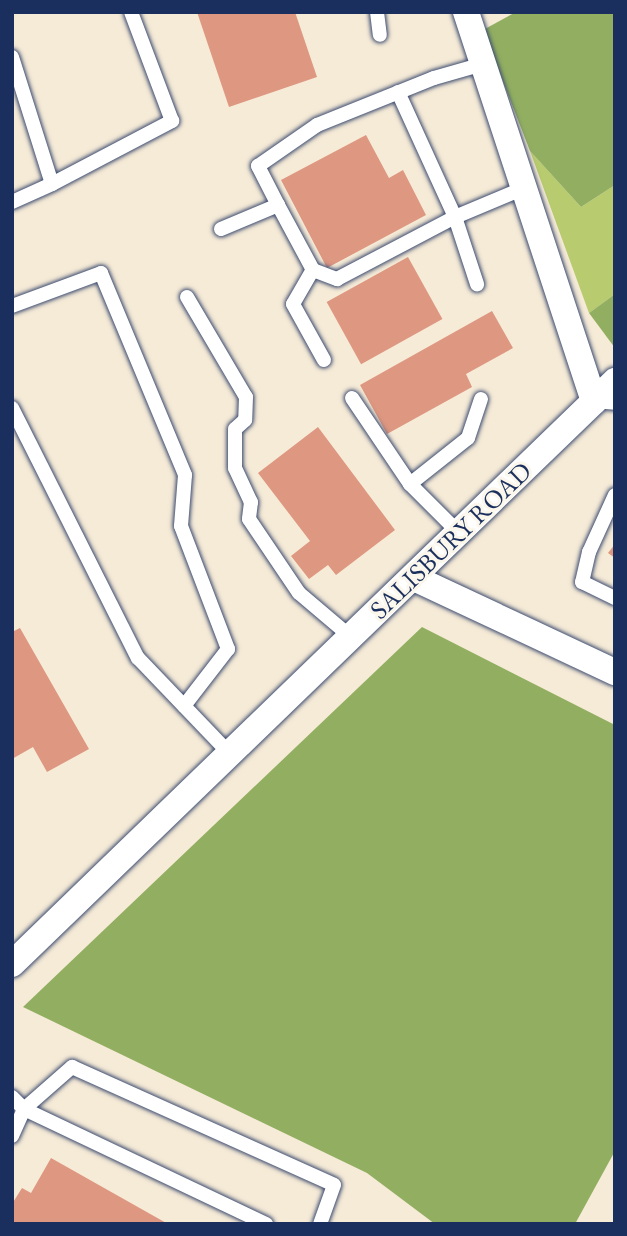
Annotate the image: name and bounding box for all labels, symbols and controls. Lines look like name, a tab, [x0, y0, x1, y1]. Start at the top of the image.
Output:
street label: SALISBURY ROAD	[364, 456, 538, 626]

